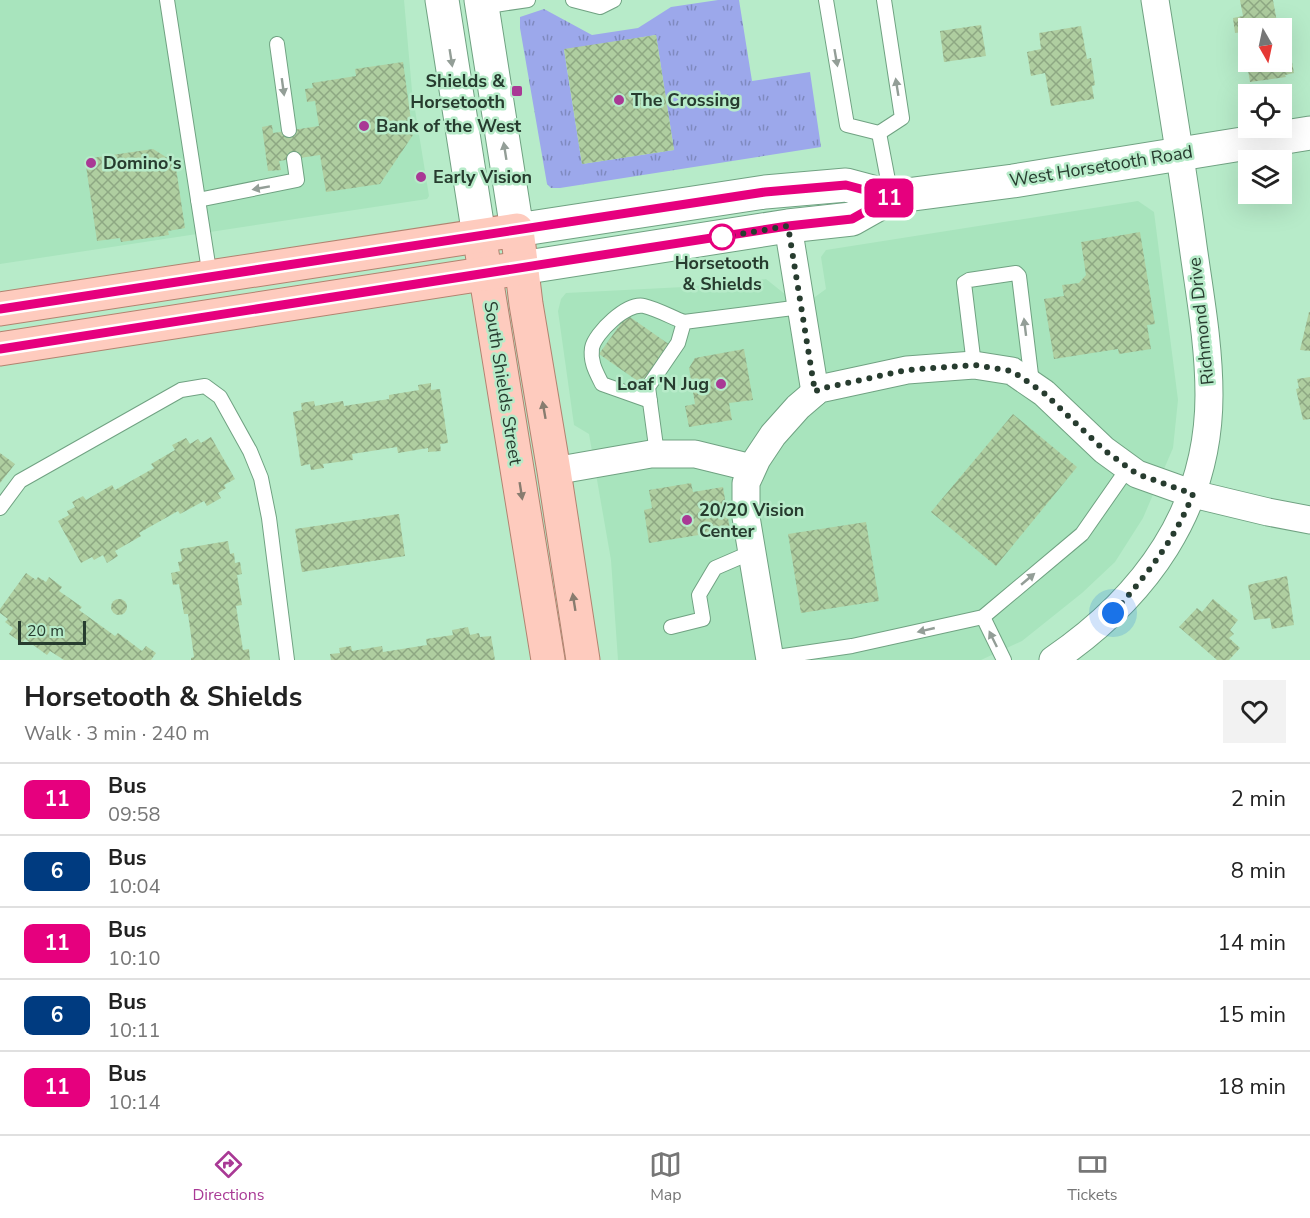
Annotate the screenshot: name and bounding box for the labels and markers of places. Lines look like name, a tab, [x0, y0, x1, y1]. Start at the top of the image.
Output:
place label: Shields & Horsetooth	[410, 69, 506, 114]
marker: Shields & Horsetooth	[510, 84, 524, 98]
place label: The Crossing	[631, 88, 740, 112]
marker: The Crossing	[612, 93, 626, 107]
place label: Bank of the West	[376, 114, 521, 138]
marker: Bank of the West	[357, 119, 371, 133]
place label: Domino's	[103, 151, 182, 175]
marker: Domino's	[84, 156, 98, 170]
place label: Early Vision	[433, 165, 532, 189]
marker: Early Vision	[414, 170, 428, 184]
marker: Horsetooth & Shields	[709, 224, 735, 250]
place label: Horsetooth & Shields	[675, 251, 769, 296]
place label: Loaf 'N Jug	[617, 372, 709, 396]
marker: Loaf 'N Jug	[714, 377, 728, 391]
place label: 20/20 Vision Center	[699, 498, 804, 543]
marker: 20/20 Vision Center	[680, 513, 694, 527]

